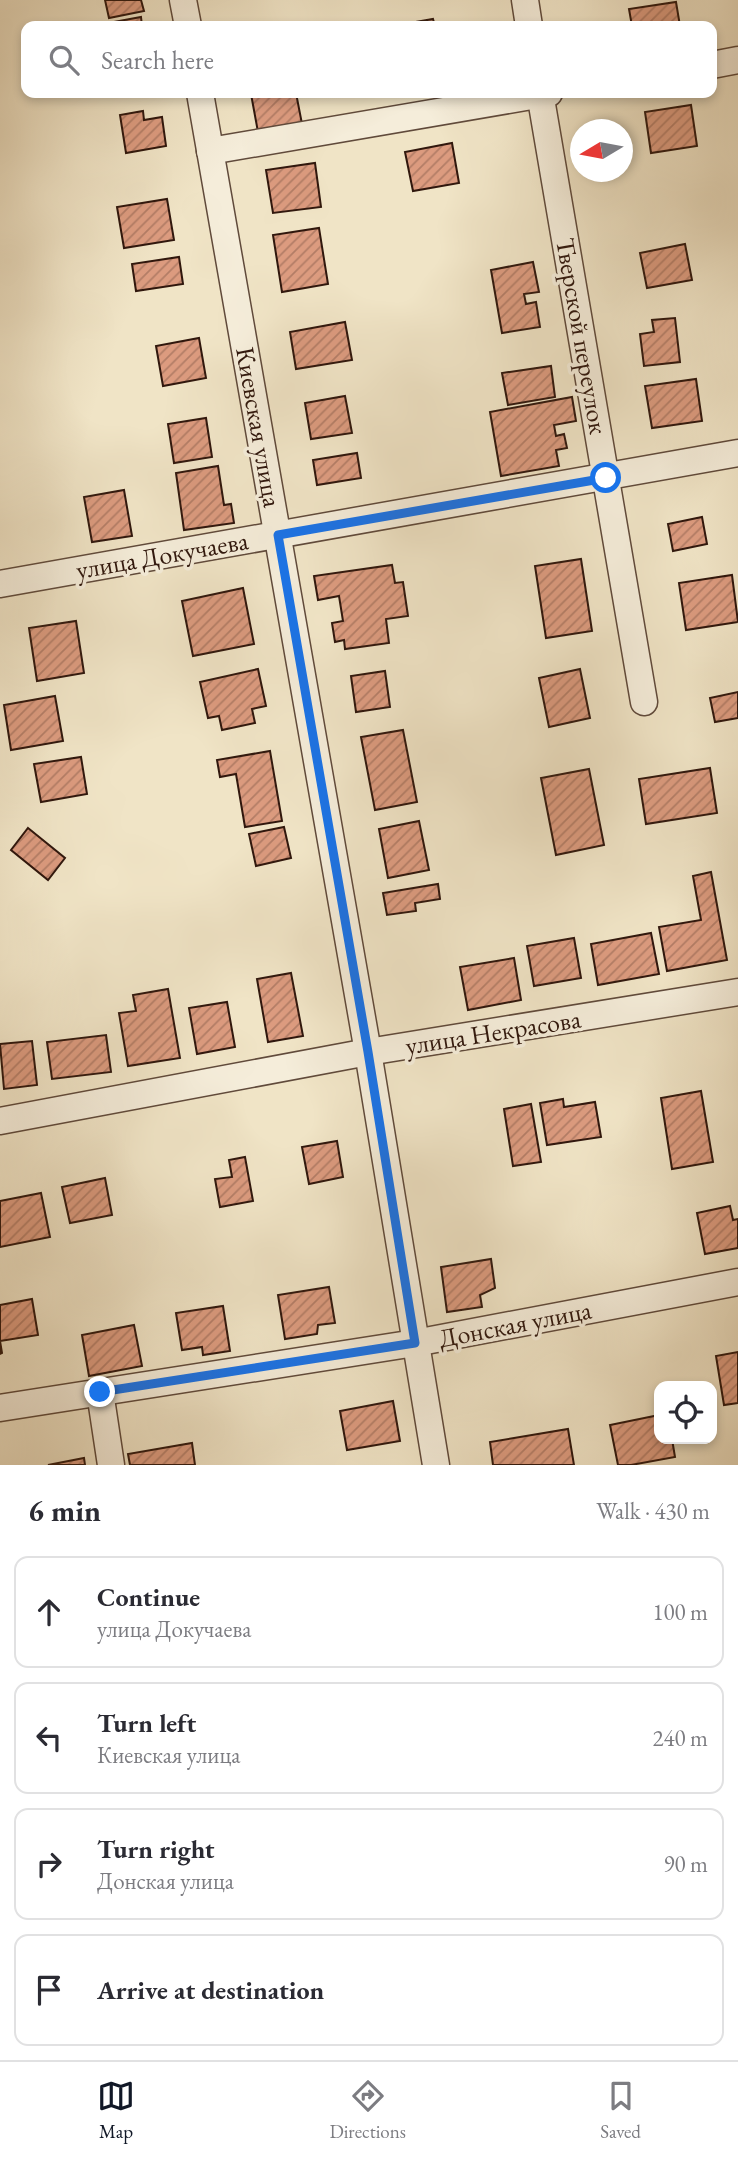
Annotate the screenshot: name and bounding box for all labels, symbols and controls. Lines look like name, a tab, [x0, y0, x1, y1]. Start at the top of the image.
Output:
search box	[21, 21, 717, 98]
icon: search	[45, 41, 83, 79]
text: Search here	[101, 43, 214, 77]
north arrow	[570, 119, 633, 182]
street label: Тверской переулок	[548, 235, 616, 437]
street label: Киевская улица	[228, 344, 290, 510]
route start	[590, 462, 621, 493]
street label: улица Докучаева	[73, 523, 251, 587]
street label: улица Некрасова	[403, 1001, 584, 1063]
street label: Донская улица	[436, 1292, 595, 1355]
route end	[84, 1376, 115, 1407]
map controls	[654, 1381, 717, 1444]
button: locate	[654, 1381, 717, 1444]
text: 6 min	[28, 1491, 101, 1530]
text: Walk · 430 m	[596, 1496, 710, 1526]
text: Continue	[97, 1580, 200, 1614]
icon: ahead	[30, 1593, 68, 1631]
text: 100 m	[652, 1597, 708, 1627]
text: улица Докучаева	[97, 1614, 251, 1644]
text: Turn left	[97, 1706, 196, 1740]
icon: left	[30, 1719, 68, 1757]
text: 240 m	[652, 1723, 708, 1753]
text: Киевская улица	[97, 1740, 241, 1770]
text: Turn right	[97, 1832, 215, 1866]
icon: right	[30, 1845, 68, 1883]
text: 90 m	[663, 1849, 708, 1879]
text: Донская улица	[97, 1866, 234, 1896]
icon: arrive	[30, 1971, 68, 2009]
text: Arrive at destination	[97, 1973, 324, 2007]
tab: Map	[97, 2077, 135, 2144]
tab: Directions	[329, 2077, 406, 2144]
tab: Saved	[600, 2077, 641, 2144]

